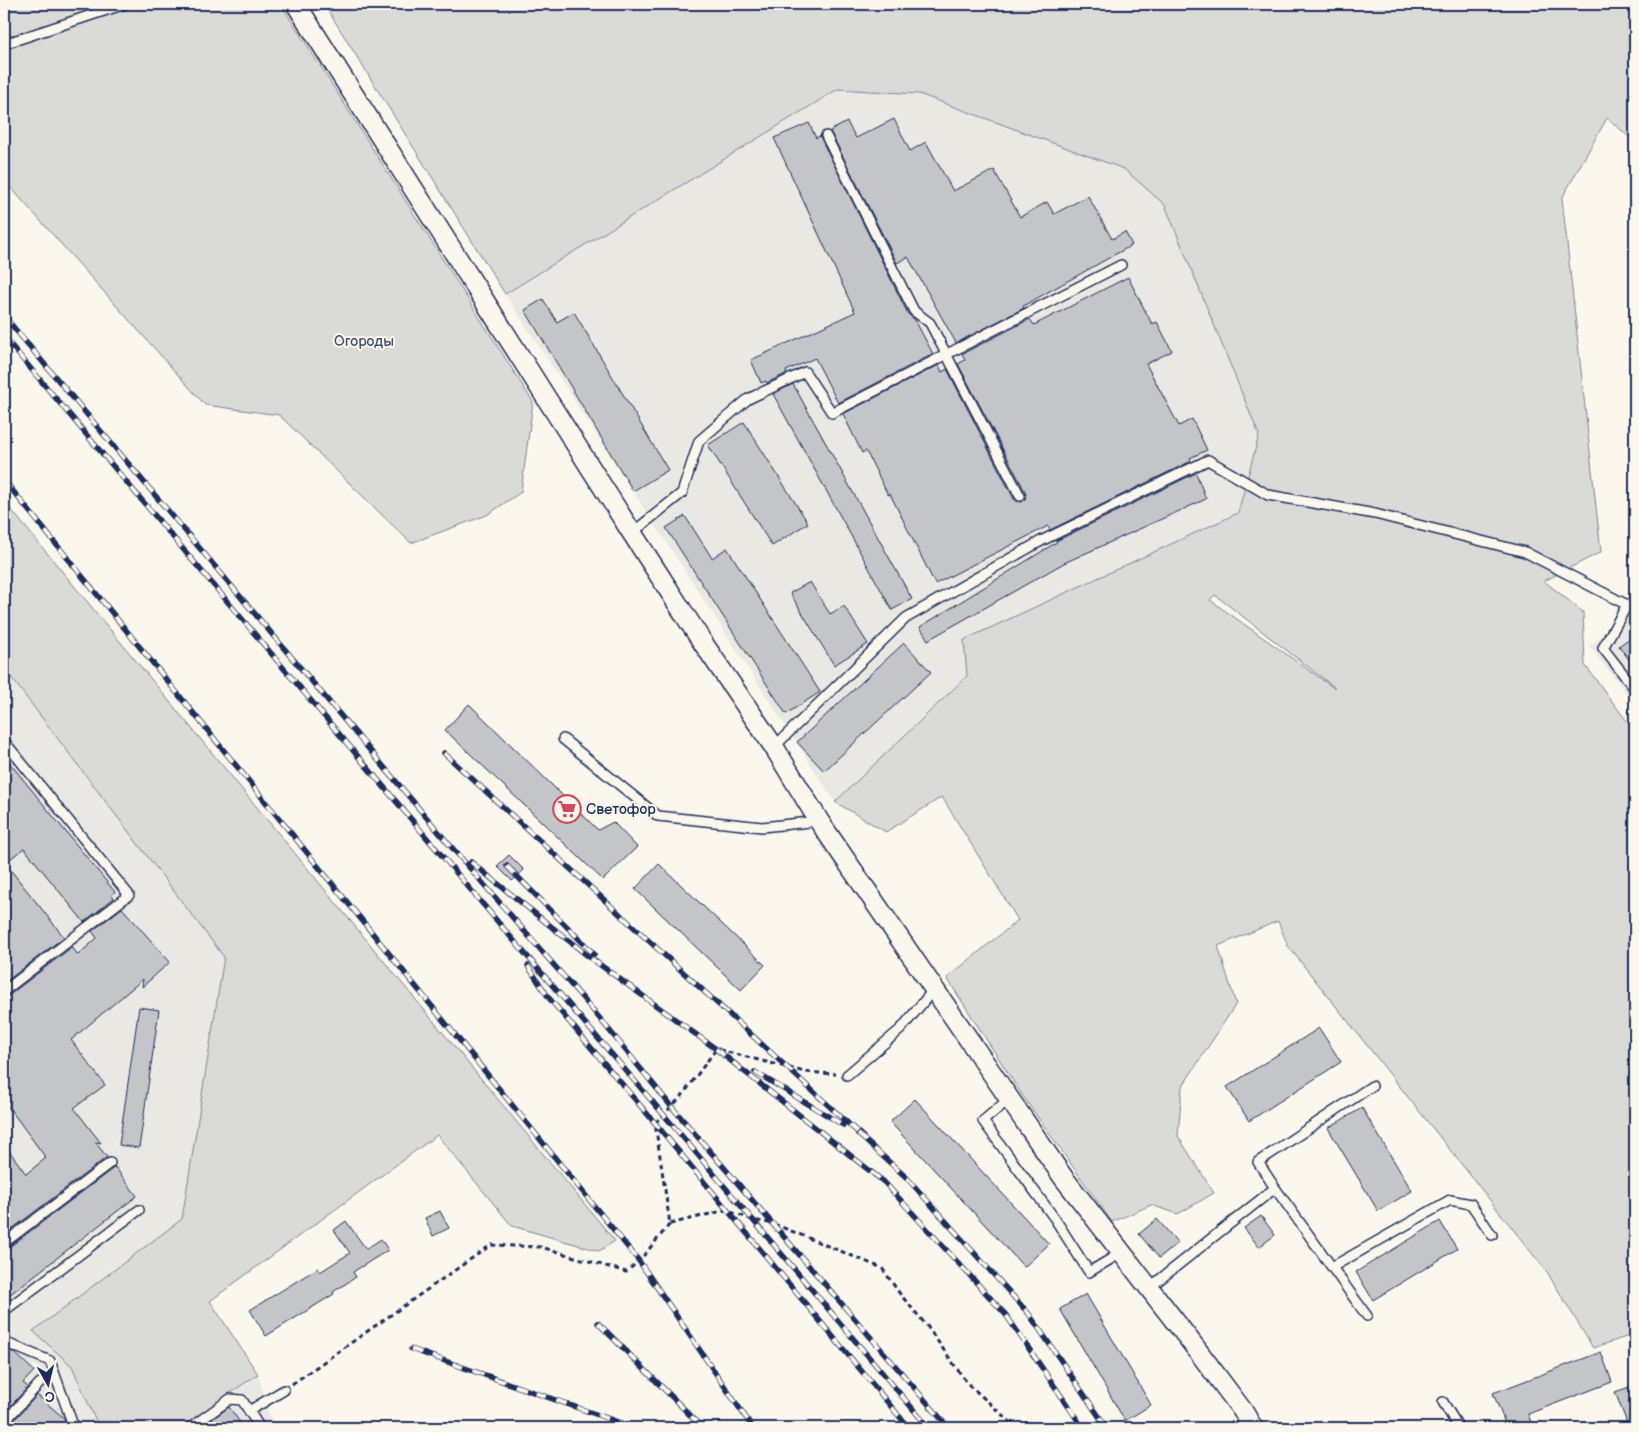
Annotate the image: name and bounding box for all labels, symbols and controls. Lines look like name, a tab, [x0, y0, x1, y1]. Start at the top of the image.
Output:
park label: Огороды	[334, 332, 394, 351]
supermarket icon: Светофор	[552, 794, 582, 824]
place label: Светофор	[586, 800, 656, 819]
north arrow	[22, 1360, 72, 1410]
text: С	[43, 1387, 56, 1406]

